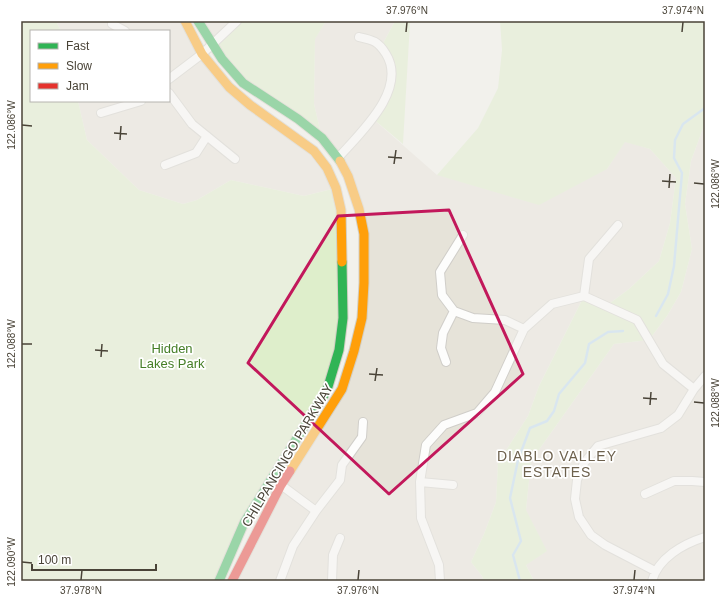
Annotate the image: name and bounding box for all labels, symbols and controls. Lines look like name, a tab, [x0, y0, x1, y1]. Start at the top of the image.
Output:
text: 37.976°N	[386, 5, 428, 16]
text: 37.974°N	[662, 5, 704, 16]
legend	[30, 30, 170, 102]
text: Fast	[66, 39, 90, 53]
text: Slow	[66, 59, 92, 73]
text: Jam	[66, 79, 89, 93]
text: 122.086°W	[6, 100, 17, 150]
text: 122.086°W	[710, 159, 721, 209]
text: 122.088°W	[6, 319, 17, 369]
park label: Hidden Lakes Park	[139, 341, 205, 371]
text: 122.088°W	[710, 378, 721, 428]
street label: CHILPANCINGO PARKWAY	[239, 381, 336, 530]
district label: DIABLO VALLEY ESTATES	[497, 448, 617, 480]
text: 122.090°W	[6, 537, 17, 587]
scale bar	[32, 546, 156, 572]
text: 100 m	[38, 553, 71, 567]
text: 37.978°N	[60, 585, 102, 596]
text: 37.976°N	[337, 585, 379, 596]
text: 37.974°N	[613, 585, 655, 596]

